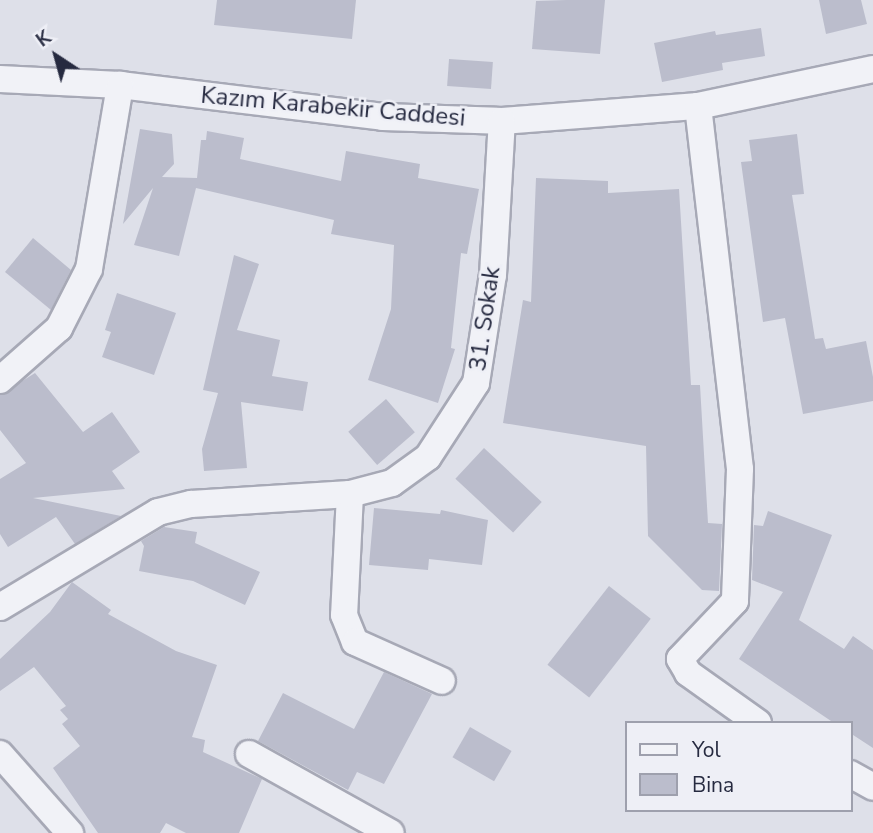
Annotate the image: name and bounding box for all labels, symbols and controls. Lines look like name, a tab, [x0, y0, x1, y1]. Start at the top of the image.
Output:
north arrow	[21, 21, 91, 91]
text: K	[31, 25, 56, 53]
street label: Kazım Karabekir Caddesi	[200, 81, 466, 133]
street label: 31. Sokak	[463, 265, 507, 373]
legend	[624, 721, 852, 812]
text: Yol	[692, 736, 721, 764]
text: Bina	[692, 771, 734, 799]

